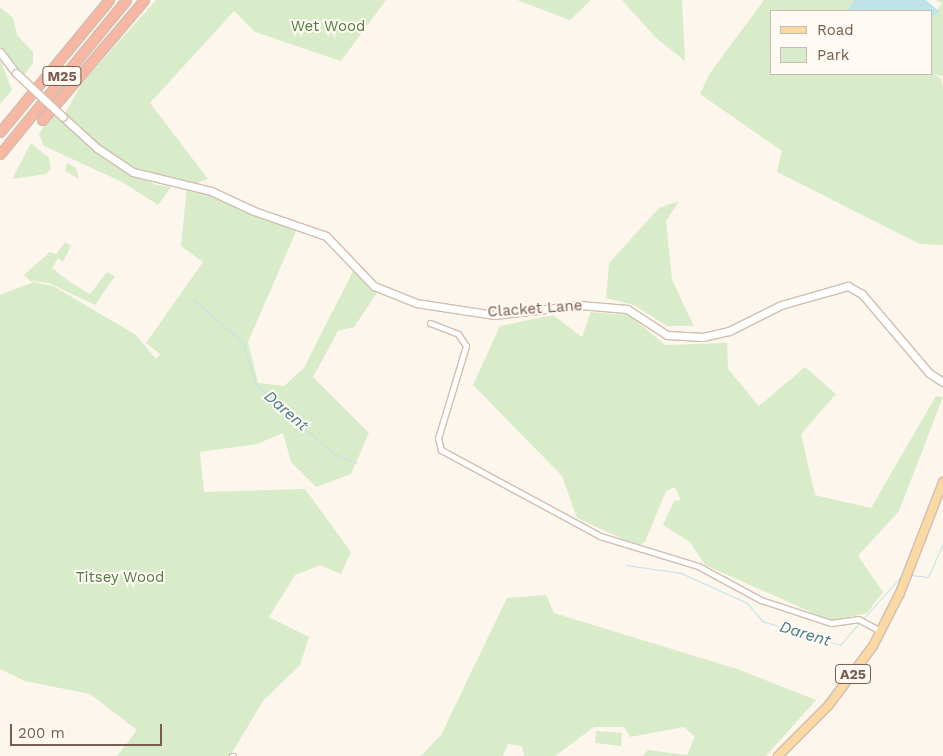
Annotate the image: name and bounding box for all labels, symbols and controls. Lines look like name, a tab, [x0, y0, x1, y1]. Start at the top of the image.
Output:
legend	[770, 10, 933, 75]
park label: Wet Wood	[290, 18, 366, 36]
text: Road	[817, 21, 854, 39]
text: Park	[817, 46, 849, 64]
road number: M25	[42, 64, 82, 88]
street label: Clacket Lane	[487, 297, 583, 321]
water label: Darent	[260, 387, 312, 435]
park label: Titsey Wood	[75, 569, 165, 587]
water label: Darent	[777, 617, 833, 651]
road number: A25	[834, 662, 872, 686]
scale bar	[12, 714, 165, 746]
text: 200 m	[18, 724, 65, 742]

